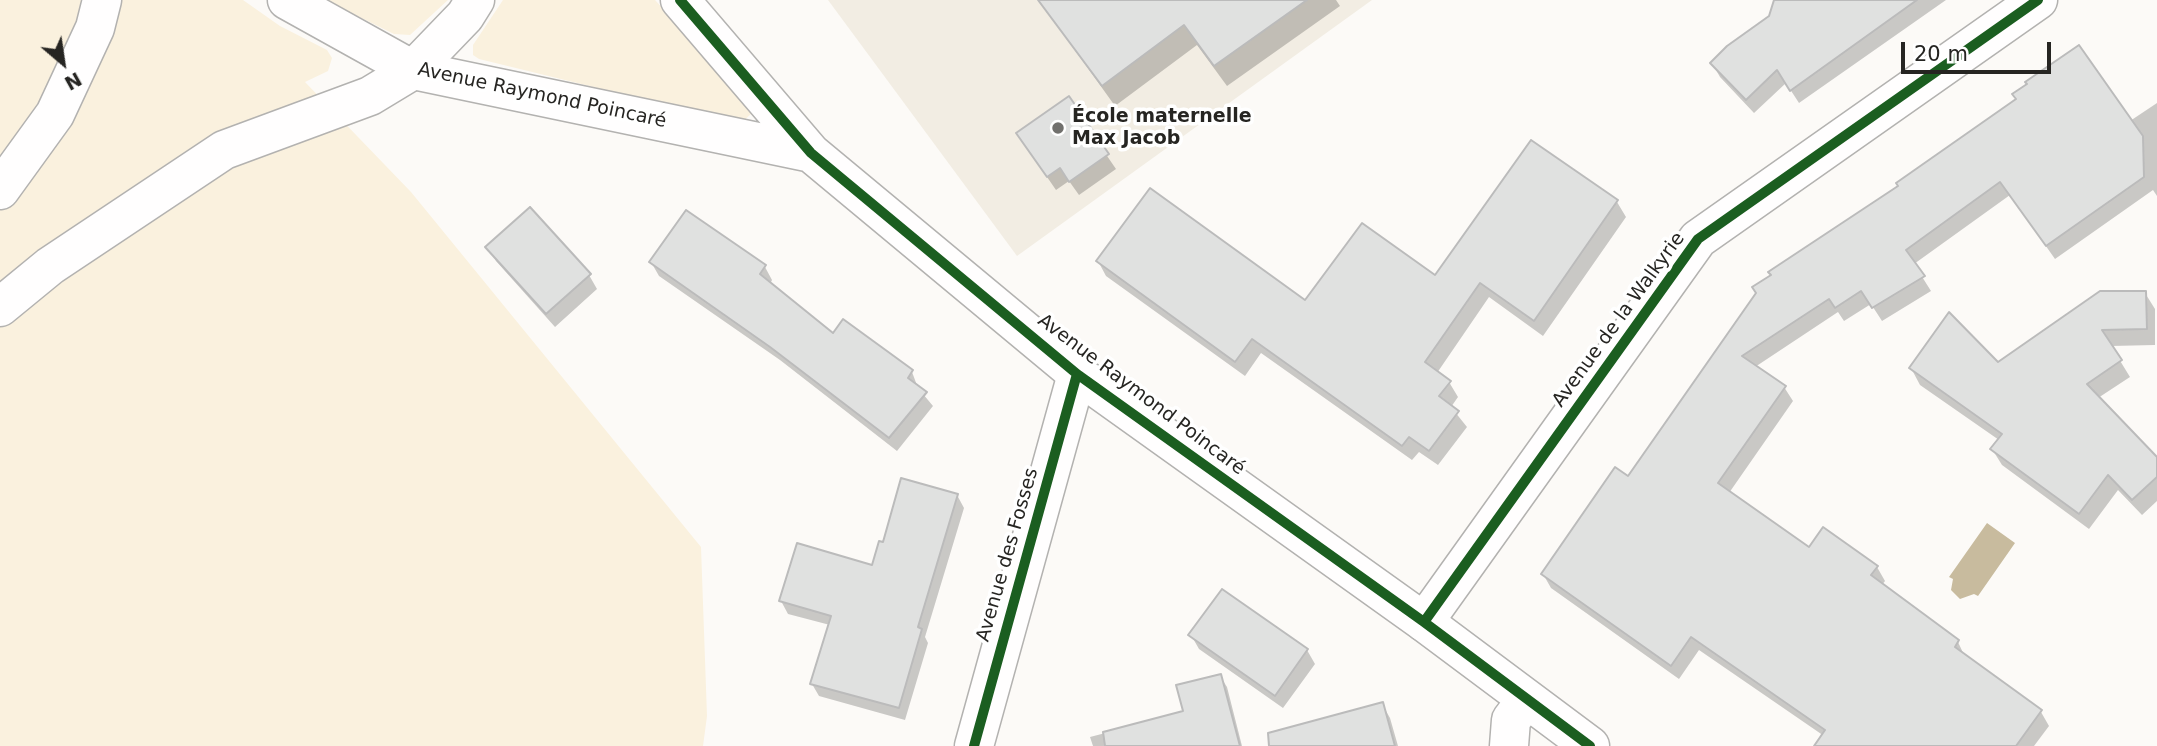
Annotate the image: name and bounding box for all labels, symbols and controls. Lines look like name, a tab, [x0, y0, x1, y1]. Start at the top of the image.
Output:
north arrow	[28, 28, 98, 98]
scale bar	[1905, 28, 2056, 72]
text: 20 m	[1914, 42, 1968, 66]
street label: Avenue Raymond Poincaré	[416, 58, 668, 134]
text: N	[61, 68, 85, 95]
place label: École maternelle Max Jacob	[1072, 106, 1252, 150]
marker: École maternelle Max Jacob	[1050, 120, 1066, 136]
street label: Avenue de la Walkyrie	[1548, 228, 1690, 412]
street label: Avenue Raymond Poincaré	[1033, 310, 1249, 480]
street label: Avenue des Fosses	[972, 466, 1044, 644]

